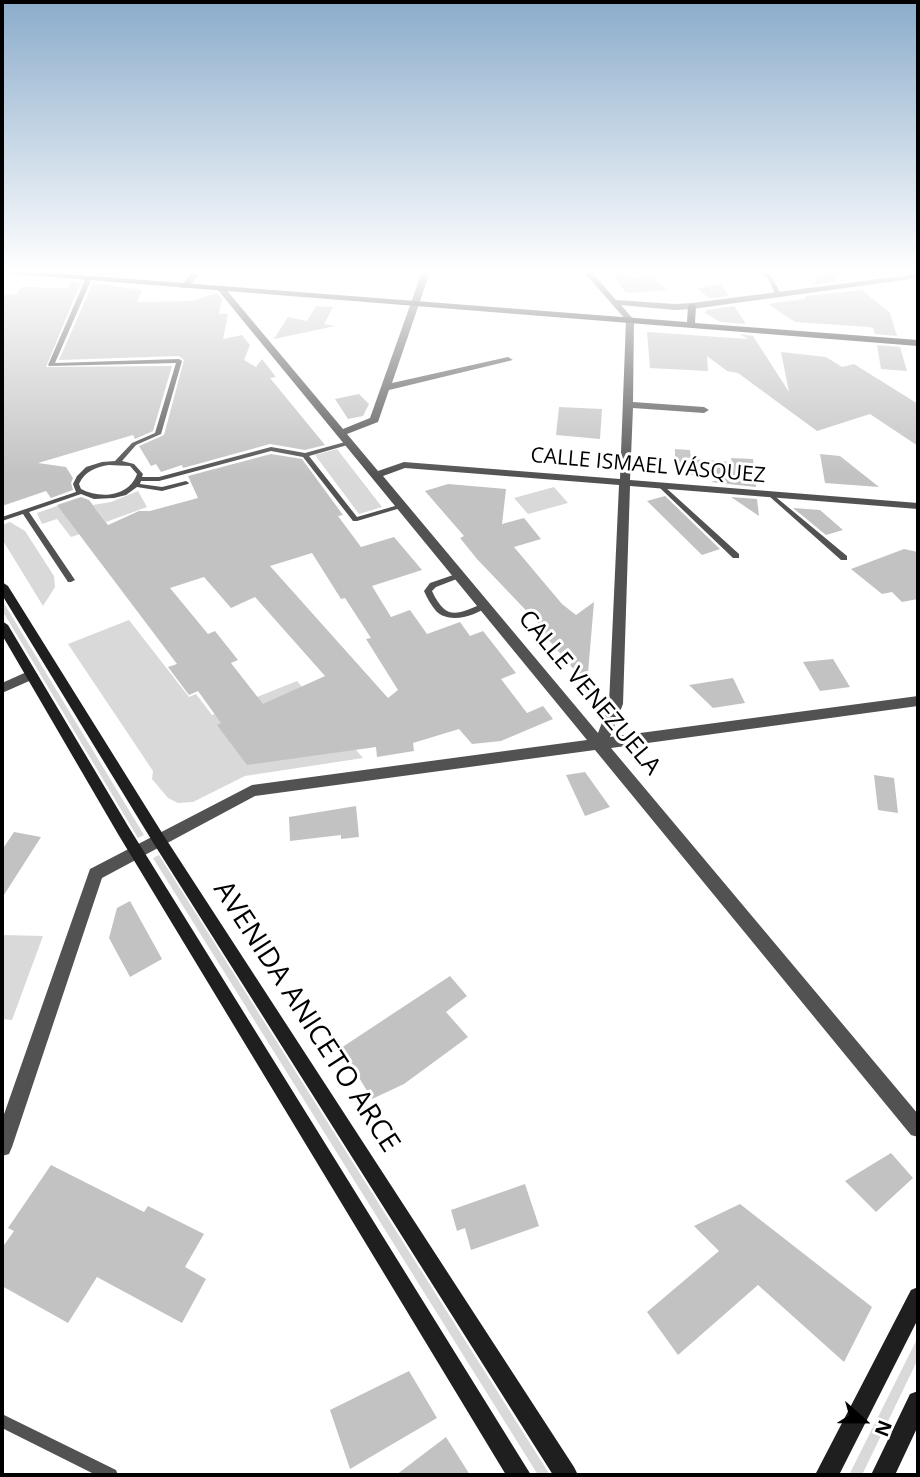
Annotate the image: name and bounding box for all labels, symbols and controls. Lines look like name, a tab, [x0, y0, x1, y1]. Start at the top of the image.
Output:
street label: CALLE ISMAEL VÁSQUEZ	[529, 443, 767, 489]
street label: CALLE VENEZUELA	[512, 605, 666, 781]
street label: AVENIDA ANICETO ARCE	[206, 875, 406, 1159]
north arrow	[829, 1386, 899, 1456]
text: N	[869, 1417, 899, 1440]

